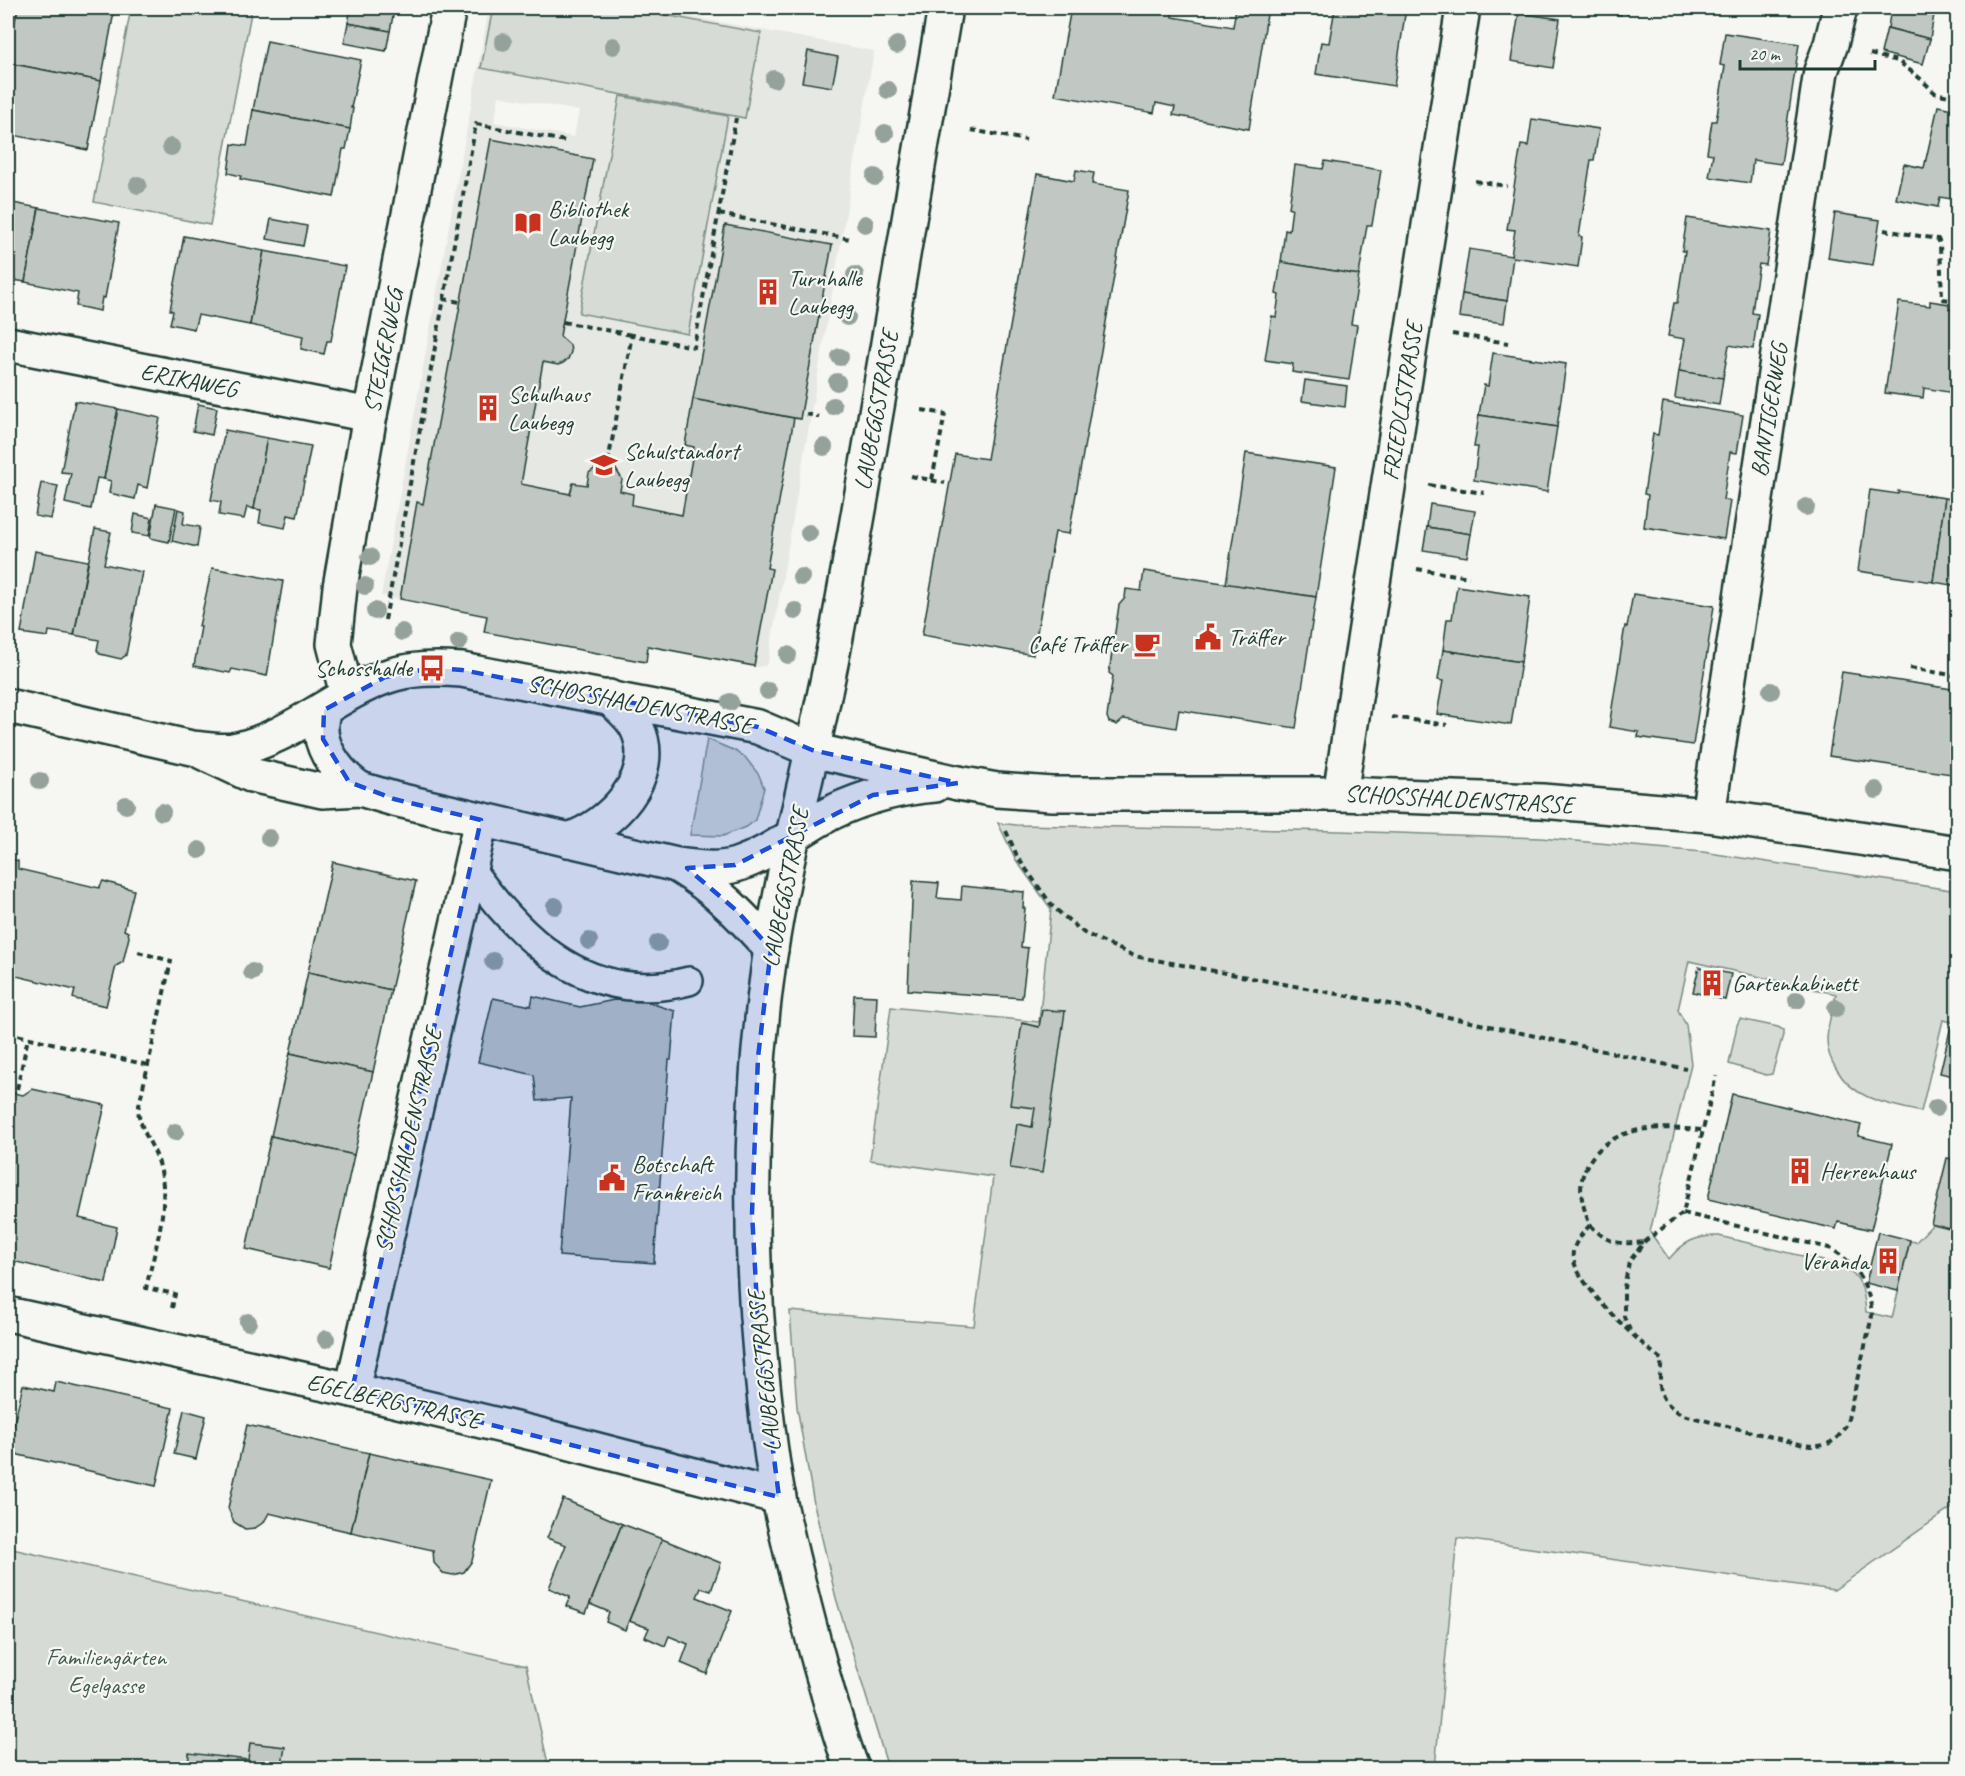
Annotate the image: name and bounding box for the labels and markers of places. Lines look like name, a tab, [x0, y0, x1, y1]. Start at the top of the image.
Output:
place label: Bibliothek Laubegg	[548, 194, 631, 252]
library icon: Bibliothek Laubegg	[513, 208, 543, 238]
place label: Turnhalle Laubegg	[788, 263, 864, 321]
building icon: Turnhalle Laubegg	[753, 277, 783, 307]
place label: Schulhaus Laubegg	[508, 379, 591, 437]
building icon: Schulhaus Laubegg	[473, 393, 503, 423]
place label: Schulstandort Laubegg	[624, 436, 742, 494]
school or university icon: Schulstandort Laubegg	[589, 450, 619, 480]
public building icon: Träffer	[1193, 622, 1223, 652]
place label: Träffer	[1228, 622, 1287, 652]
place label: Café Träffer	[1028, 629, 1129, 659]
cafe icon: Café Träffer	[1132, 629, 1162, 659]
place label: Schosshalde	[315, 653, 414, 683]
bus stop icon: Schosshalde	[417, 653, 447, 683]
building icon: Gartenkabinett	[1697, 968, 1727, 998]
place label: Gartenkabinett	[1732, 968, 1859, 998]
place label: Botschaft Frankreich	[632, 1149, 723, 1207]
building icon: Herrenhaus	[1785, 1156, 1815, 1186]
place label: Herrenhaus	[1820, 1156, 1917, 1186]
public building icon: Botschaft Frankreich	[597, 1163, 627, 1193]
place label: Veranda	[1801, 1246, 1870, 1276]
building icon: Veranda	[1873, 1246, 1903, 1276]

